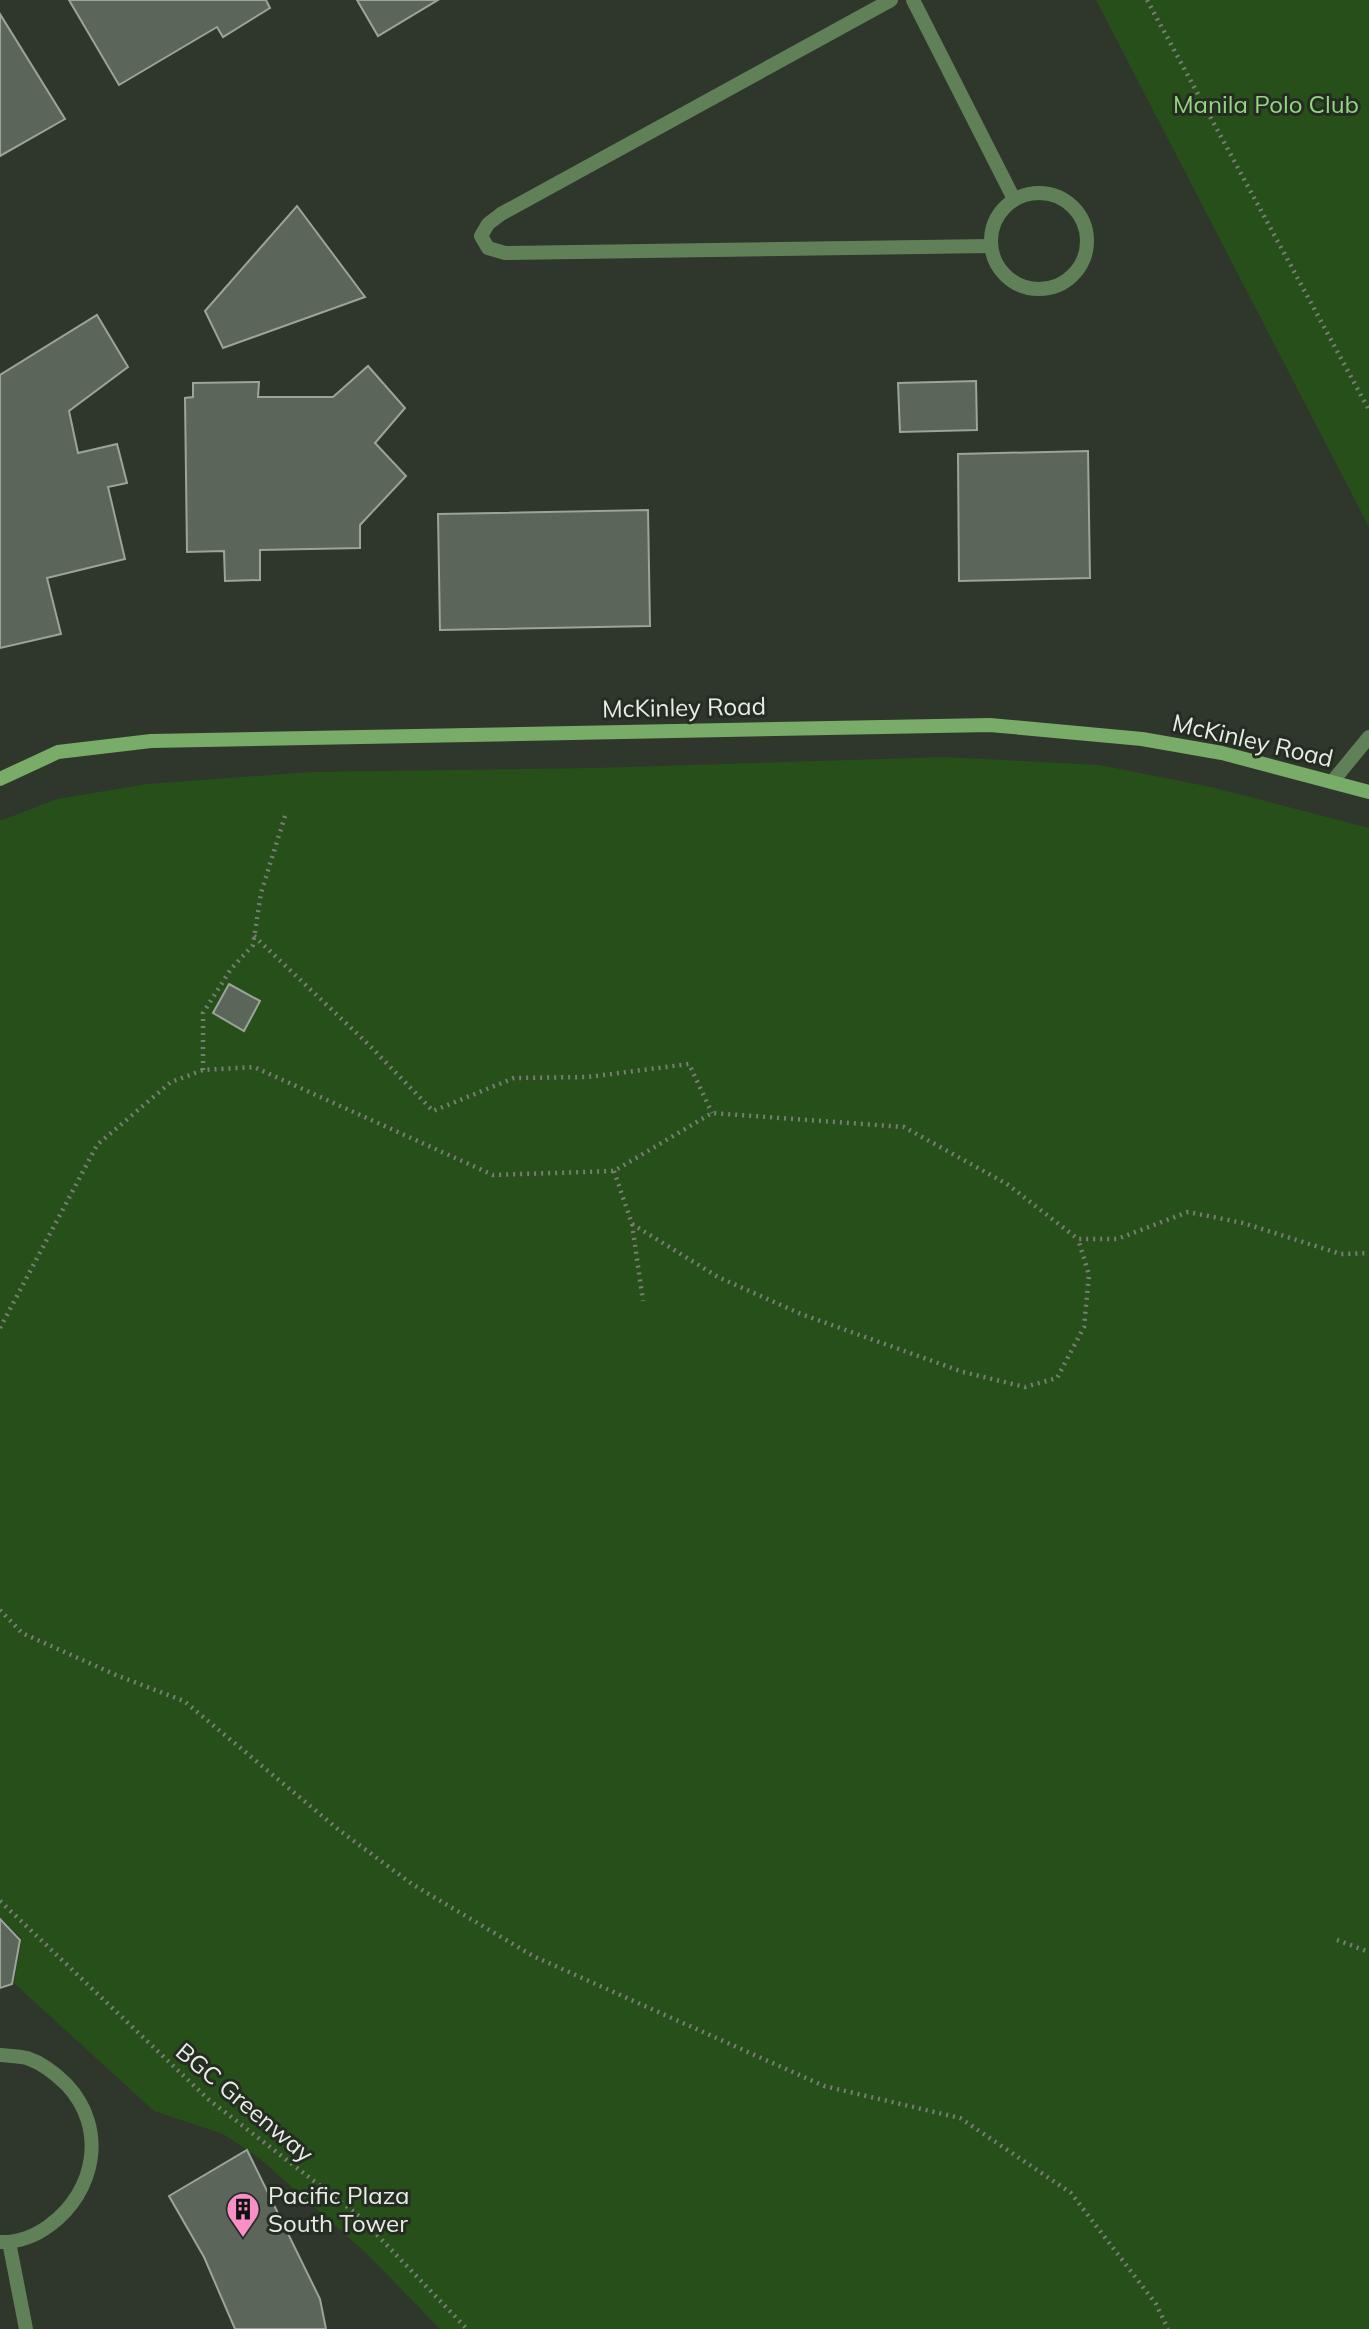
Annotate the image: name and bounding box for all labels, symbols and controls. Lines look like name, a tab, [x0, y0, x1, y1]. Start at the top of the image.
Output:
park label: Manila Polo Club	[1173, 89, 1359, 119]
street label: McKinley Road	[602, 691, 766, 723]
street label: McKinley Road	[1170, 707, 1336, 773]
street label: BGC Greenway	[170, 2036, 320, 2168]
place label: Pacific Plaza South Tower	[268, 2180, 409, 2238]
building icon: Pacific Plaza South Tower	[224, 2190, 262, 2239]

